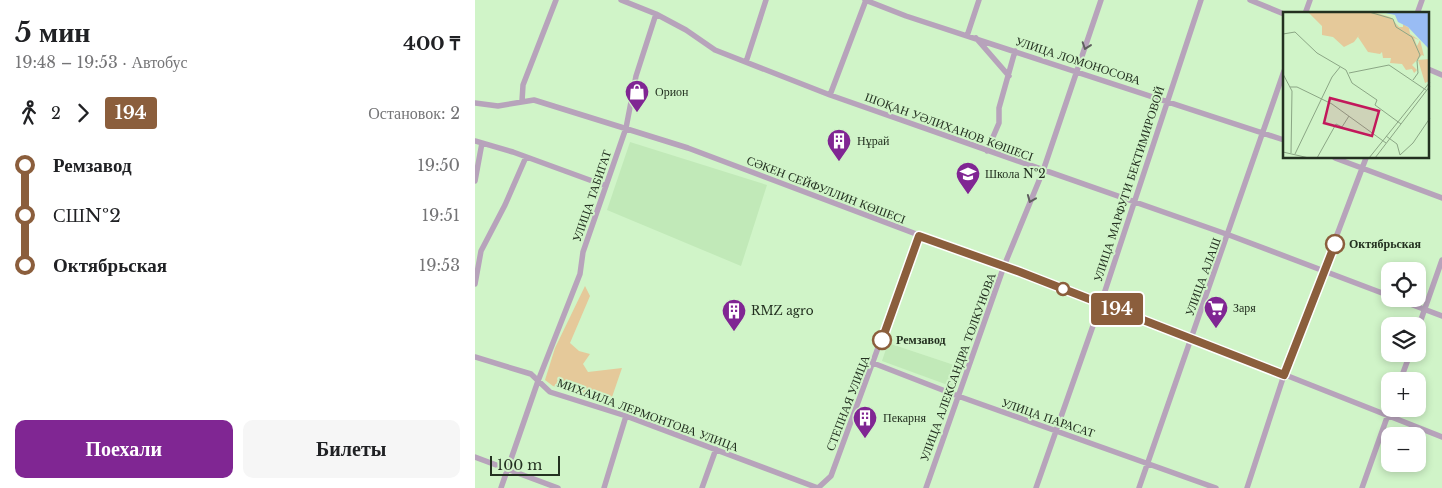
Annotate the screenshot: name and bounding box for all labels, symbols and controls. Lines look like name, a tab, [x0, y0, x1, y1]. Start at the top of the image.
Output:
inset map	[1283, 12, 1429, 159]
text: 5 мин	[15, 15, 90, 50]
text: 400 ₸	[403, 32, 460, 55]
street label: УЛИЦА ЛОМОНОСОВА	[1014, 33, 1143, 88]
one-way arrow	[1082, 41, 1092, 50]
text: 19:48 – 19:53 · Автобус	[15, 52, 188, 72]
shop icon: Орион	[624, 79, 650, 113]
place label: Орион	[655, 84, 689, 99]
street label: УЛИЦА МАРФУГИ БЕКТИМИРОВОЙ	[1090, 84, 1167, 284]
street label: ШОҚАН УӘЛИХАНОВ КӨШЕСІ	[863, 89, 1035, 164]
icon: walk	[15, 99, 43, 127]
icon: forward	[69, 99, 97, 127]
text: 194	[115, 102, 147, 124]
text: 2	[51, 103, 61, 123]
text: Остановок: 2	[368, 103, 460, 123]
building icon: Нұрай	[826, 128, 852, 162]
place label: Нұрай	[857, 133, 890, 148]
street label: УЛИЦА ТАБИГАТ	[569, 147, 615, 244]
street label: СӘКЕН СЕЙФУЛЛИН КӨШЕСІ	[745, 152, 908, 227]
text: Ремзавод	[53, 154, 132, 177]
text: 19:50	[418, 155, 460, 175]
school or university icon: Школа №2	[955, 161, 981, 195]
place label: Школа №2	[985, 166, 1046, 181]
one-way arrow	[1027, 194, 1037, 203]
text: СШ№2	[53, 204, 121, 227]
text: 19:51	[422, 205, 460, 225]
marker: Октябрьская	[1325, 234, 1345, 254]
street label: УЛИЦА АЛАШ	[1181, 236, 1224, 318]
place label: Октябрьская	[1349, 236, 1422, 251]
text: Октябрьская	[53, 254, 167, 277]
text: 19:53	[419, 255, 460, 275]
map controls	[1381, 262, 1426, 472]
button: locate	[1381, 262, 1426, 307]
street label: УЛИЦА АЛЕКСАНДРА ТОЛКУНОВА	[916, 270, 999, 463]
unlabelled marker	[1056, 282, 1070, 296]
line badge: 194	[1088, 293, 1146, 325]
supermarket icon: Заря	[1203, 295, 1229, 329]
building icon: RMZ agro	[721, 298, 747, 332]
text: 194	[1101, 298, 1133, 320]
place label: Заря	[1233, 300, 1256, 315]
place label: RMZ agro	[751, 303, 814, 318]
button: layers	[1381, 317, 1426, 362]
marker: Ремзавод	[872, 330, 892, 350]
place label: Ремзавод	[896, 332, 946, 347]
street label: СТЕПНАЯ УЛИЦА	[822, 352, 873, 453]
button: +	[1381, 372, 1426, 417]
street label: МИХАИЛА ЛЕРМОНТОВА УЛИЦА	[555, 375, 741, 455]
street label: УЛИЦА ПАРАСАТ	[1000, 395, 1097, 441]
building icon: Пекарня	[852, 405, 878, 439]
place label: Пекарня	[883, 410, 926, 425]
button: Поехали	[15, 420, 233, 478]
button: Билеты	[243, 420, 460, 478]
button: −	[1381, 427, 1426, 472]
scale bar	[490, 453, 560, 476]
text: 100 m	[497, 456, 542, 474]

